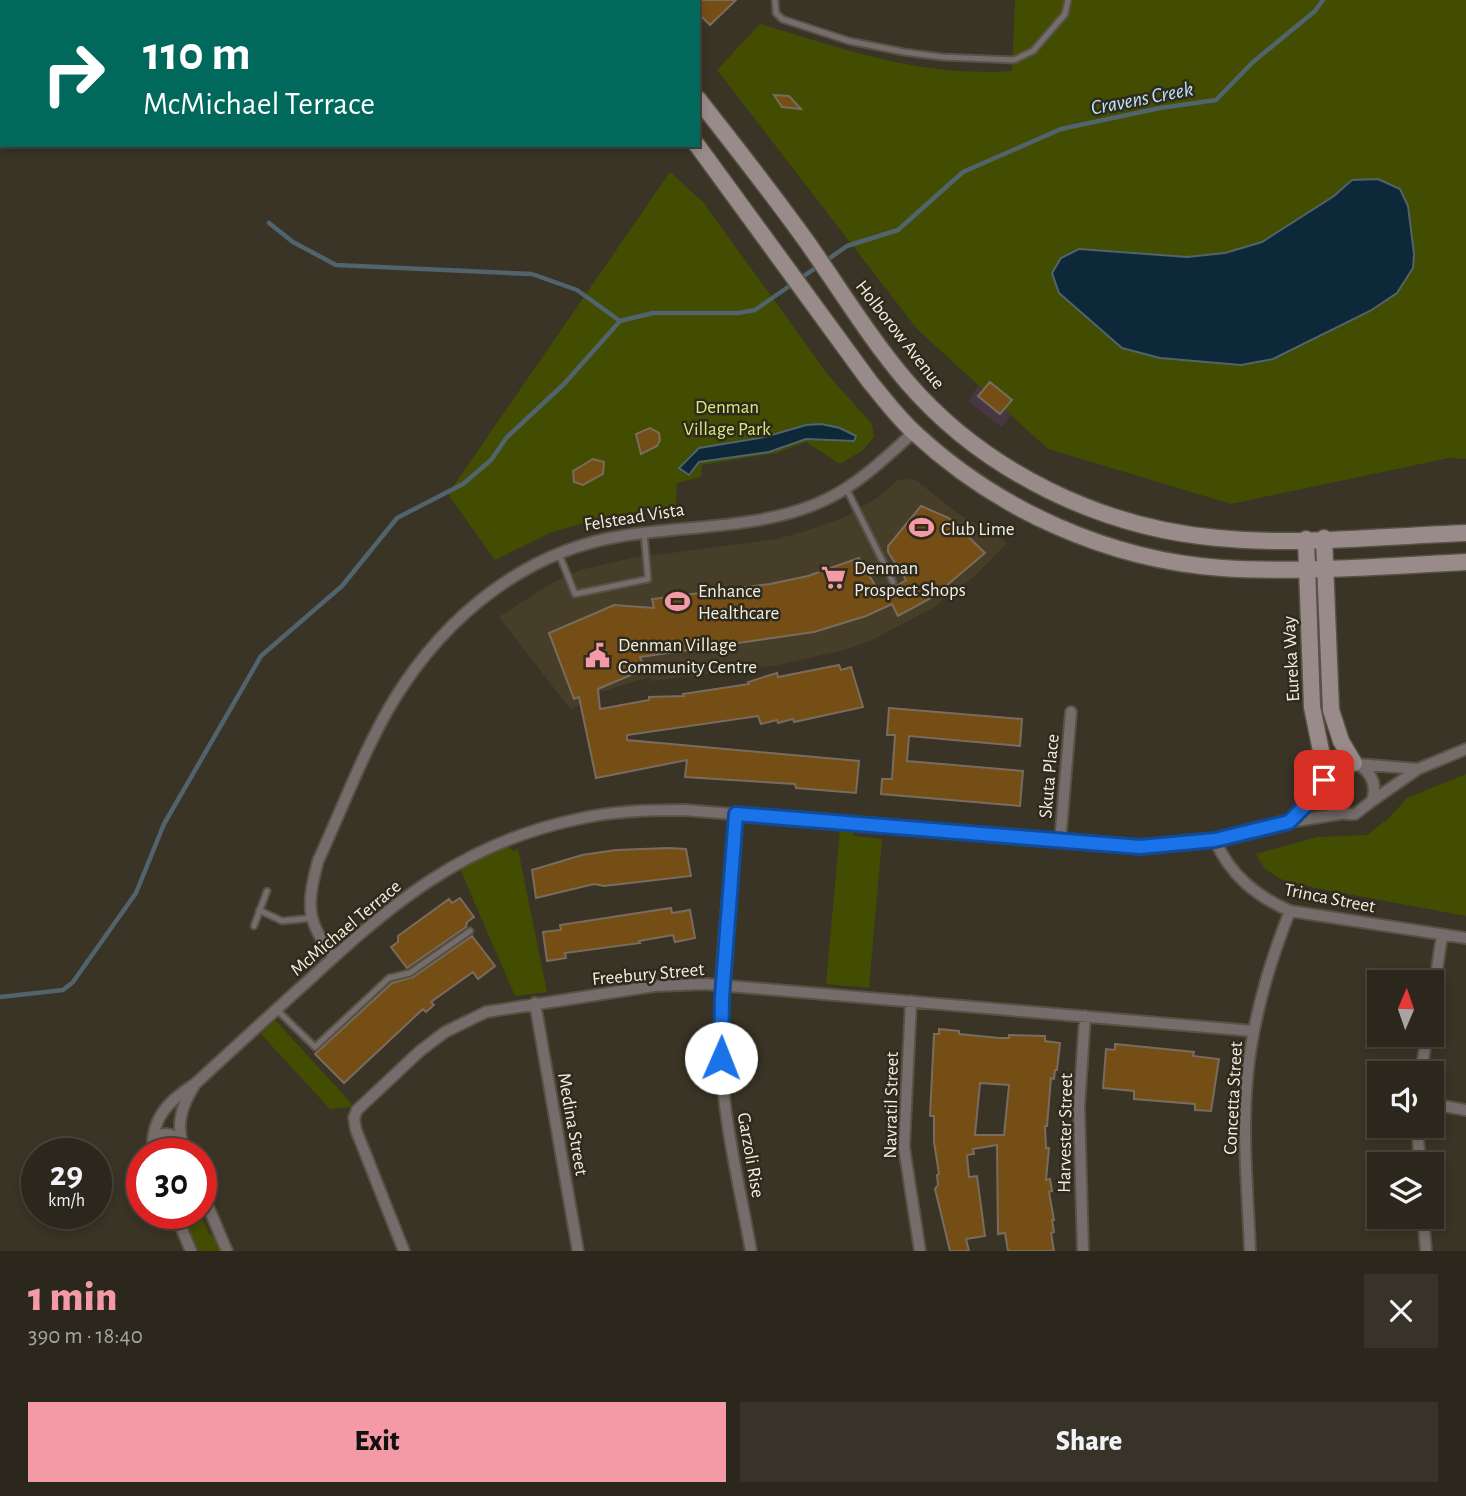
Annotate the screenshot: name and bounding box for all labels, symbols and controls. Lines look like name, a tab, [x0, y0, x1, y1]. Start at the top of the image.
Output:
icon: right	[28, 28, 119, 119]
text: 110 m	[143, 30, 251, 79]
water label: Cravens Creek	[1089, 78, 1195, 119]
text: McMichael Terrace	[143, 88, 375, 120]
street label: Holborow Avenue	[852, 277, 948, 393]
park label: Denman Village Park	[683, 398, 771, 439]
street label: Felstead Vista	[583, 500, 686, 535]
sports icon: Club Lime	[907, 514, 935, 542]
place label: Club Lime	[941, 520, 1015, 539]
place label: Denman Prospect Shops	[854, 559, 966, 600]
supermarket icon: Denman Prospect Shops	[820, 564, 848, 592]
place label: Enhance Healthcare	[698, 582, 779, 623]
sports icon: Enhance Healthcare	[664, 587, 692, 615]
street label: Eureka Way	[1280, 616, 1303, 702]
place label: Denman Village Community Centre	[618, 636, 757, 677]
public building icon: Denman Village Community Centre	[584, 641, 612, 669]
street label: Skuta Place	[1036, 733, 1063, 819]
pin	[1294, 750, 1354, 810]
icon: arrive	[1305, 761, 1343, 799]
street label: McMichael Terrace	[287, 877, 405, 980]
street label: Trinca Street	[1283, 880, 1377, 917]
street label: Freebury Street	[591, 960, 705, 989]
north arrow	[1367, 970, 1444, 1046]
map controls	[1367, 970, 1444, 1229]
position arrow	[684, 1021, 758, 1095]
street label: Concetta Street	[1221, 1041, 1246, 1155]
street label: Navratil Street	[881, 1051, 902, 1159]
button: sound	[1367, 1061, 1444, 1138]
street label: Medina Street	[554, 1071, 591, 1177]
street label: Harvester Street	[1055, 1073, 1076, 1193]
street label: Garzoli Rise	[734, 1111, 767, 1199]
speed limit sign: 30	[126, 1138, 217, 1229]
button: layers	[1367, 1152, 1444, 1229]
text: 29	[50, 1157, 83, 1192]
text: km/h	[48, 1192, 85, 1210]
button: close	[1364, 1274, 1438, 1348]
text: 1 min	[28, 1276, 117, 1318]
text: 390 m · 18:40	[28, 1325, 143, 1348]
button: Exit	[28, 1402, 726, 1482]
button: Share	[740, 1402, 1438, 1482]

